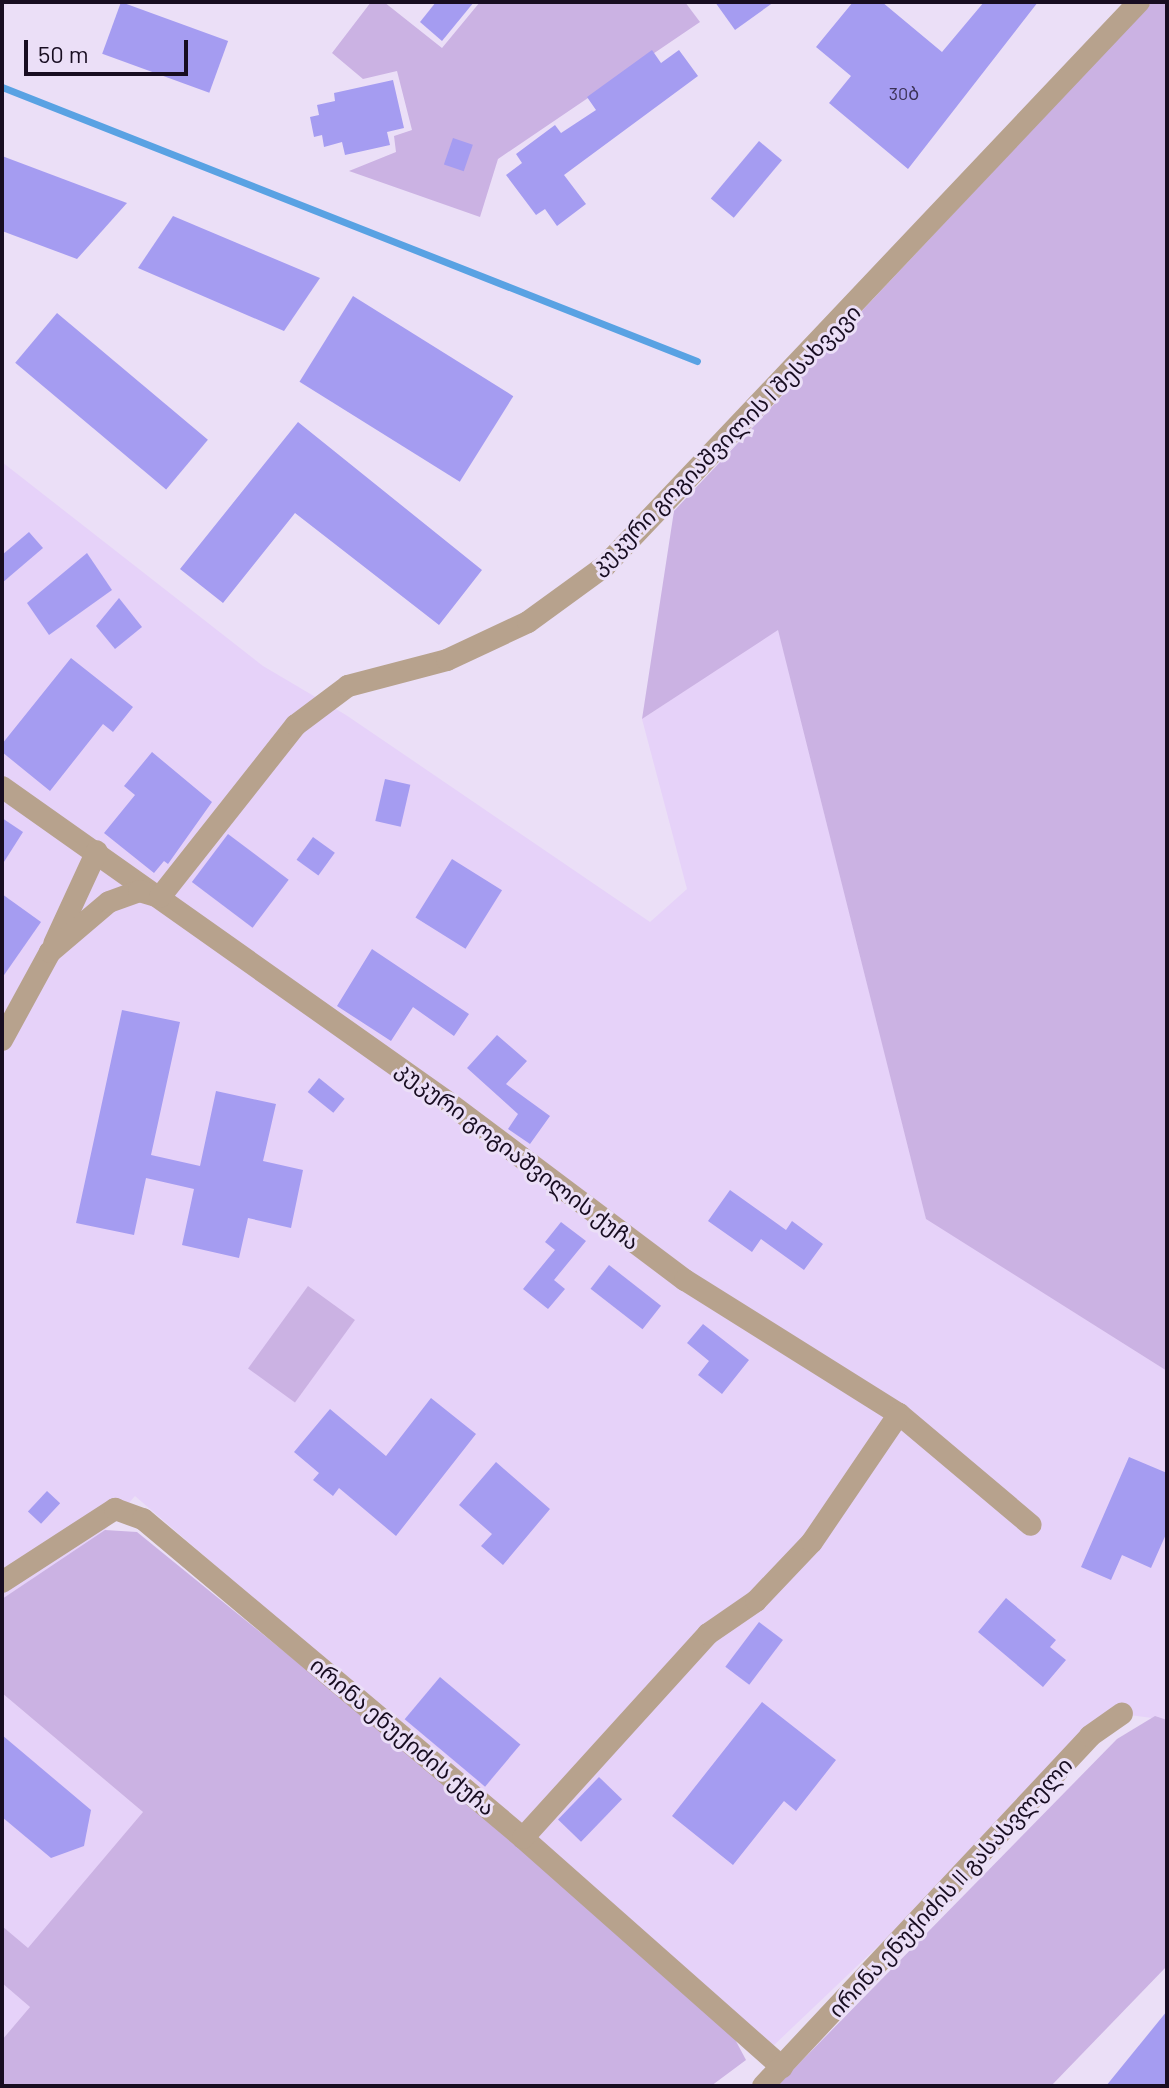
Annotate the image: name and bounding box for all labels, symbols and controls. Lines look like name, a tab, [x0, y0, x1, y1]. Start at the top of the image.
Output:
scale bar	[28, 24, 192, 74]
text: 50 m	[38, 39, 89, 68]
house number: 30ბ	[889, 82, 919, 104]
street label: კუკური გოგიაშვილის I შესახვევი	[584, 298, 866, 580]
street label: კუკური გოგიაშვილის ქუჩა	[391, 1055, 645, 1255]
street label: ირინა ენუქიძის ქუჩა	[306, 1651, 500, 1821]
street label: ირინა ენუქიძის II გასასვლელი	[822, 1752, 1078, 2022]

